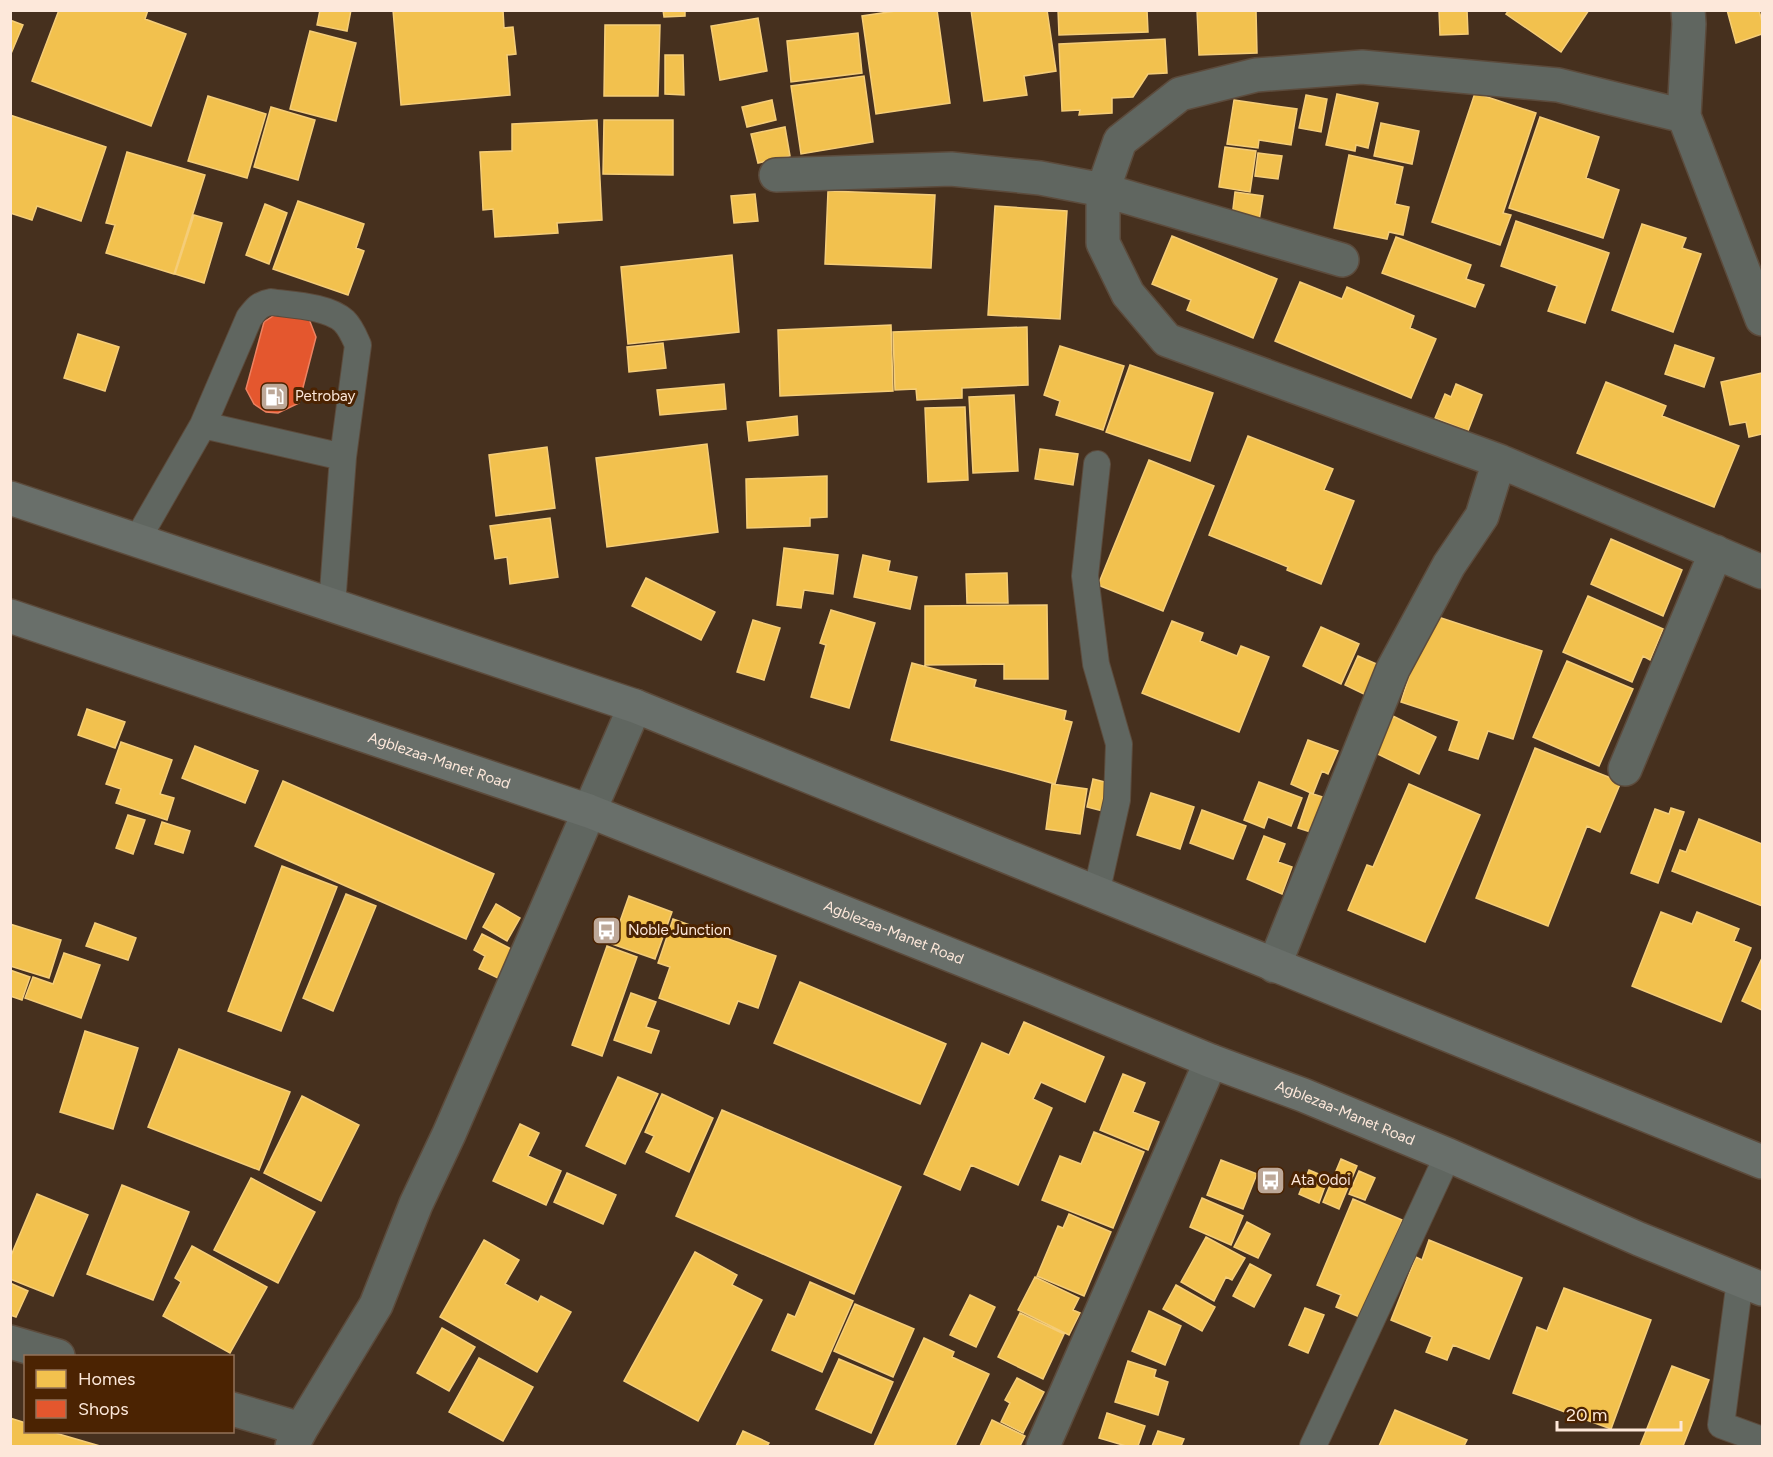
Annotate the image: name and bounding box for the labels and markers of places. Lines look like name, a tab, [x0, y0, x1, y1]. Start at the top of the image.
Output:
fuel station icon: Petrobay	[258, 380, 290, 412]
place label: Petrobay	[295, 387, 355, 405]
bus stop icon: Noble Junction	[591, 914, 623, 946]
place label: Noble Junction	[628, 921, 731, 939]
bus stop icon: Ata Odoi	[1254, 1164, 1286, 1196]
place label: Ata Odoi	[1291, 1171, 1351, 1189]

